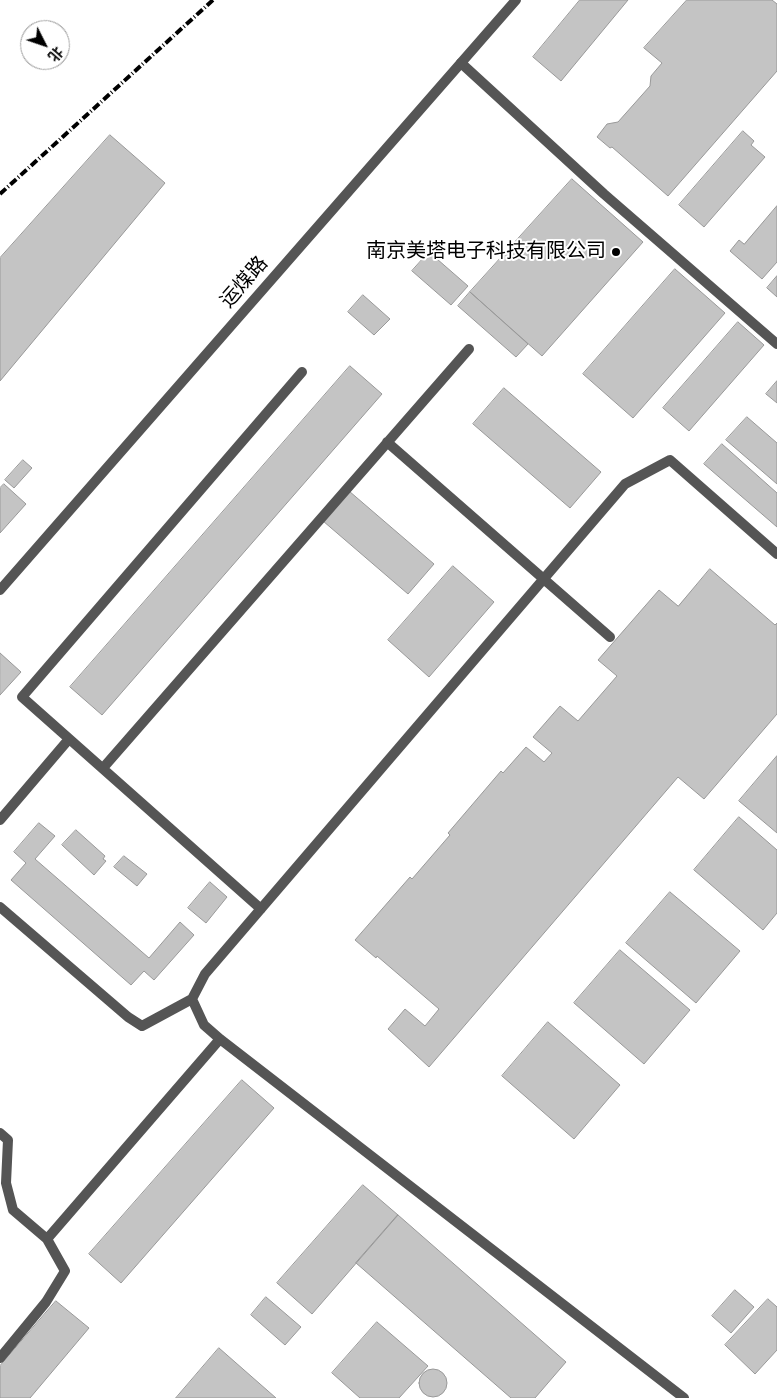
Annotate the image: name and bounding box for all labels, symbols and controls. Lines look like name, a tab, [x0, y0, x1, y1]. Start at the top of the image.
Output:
north arrow	[20, 20, 70, 70]
text: 北	[43, 42, 68, 66]
place label: 南京美塔电子科技有限公司	[366, 240, 606, 264]
marker: 南京美塔电子科技有限公司	[610, 246, 622, 258]
street label: 运煤路	[216, 252, 274, 314]

